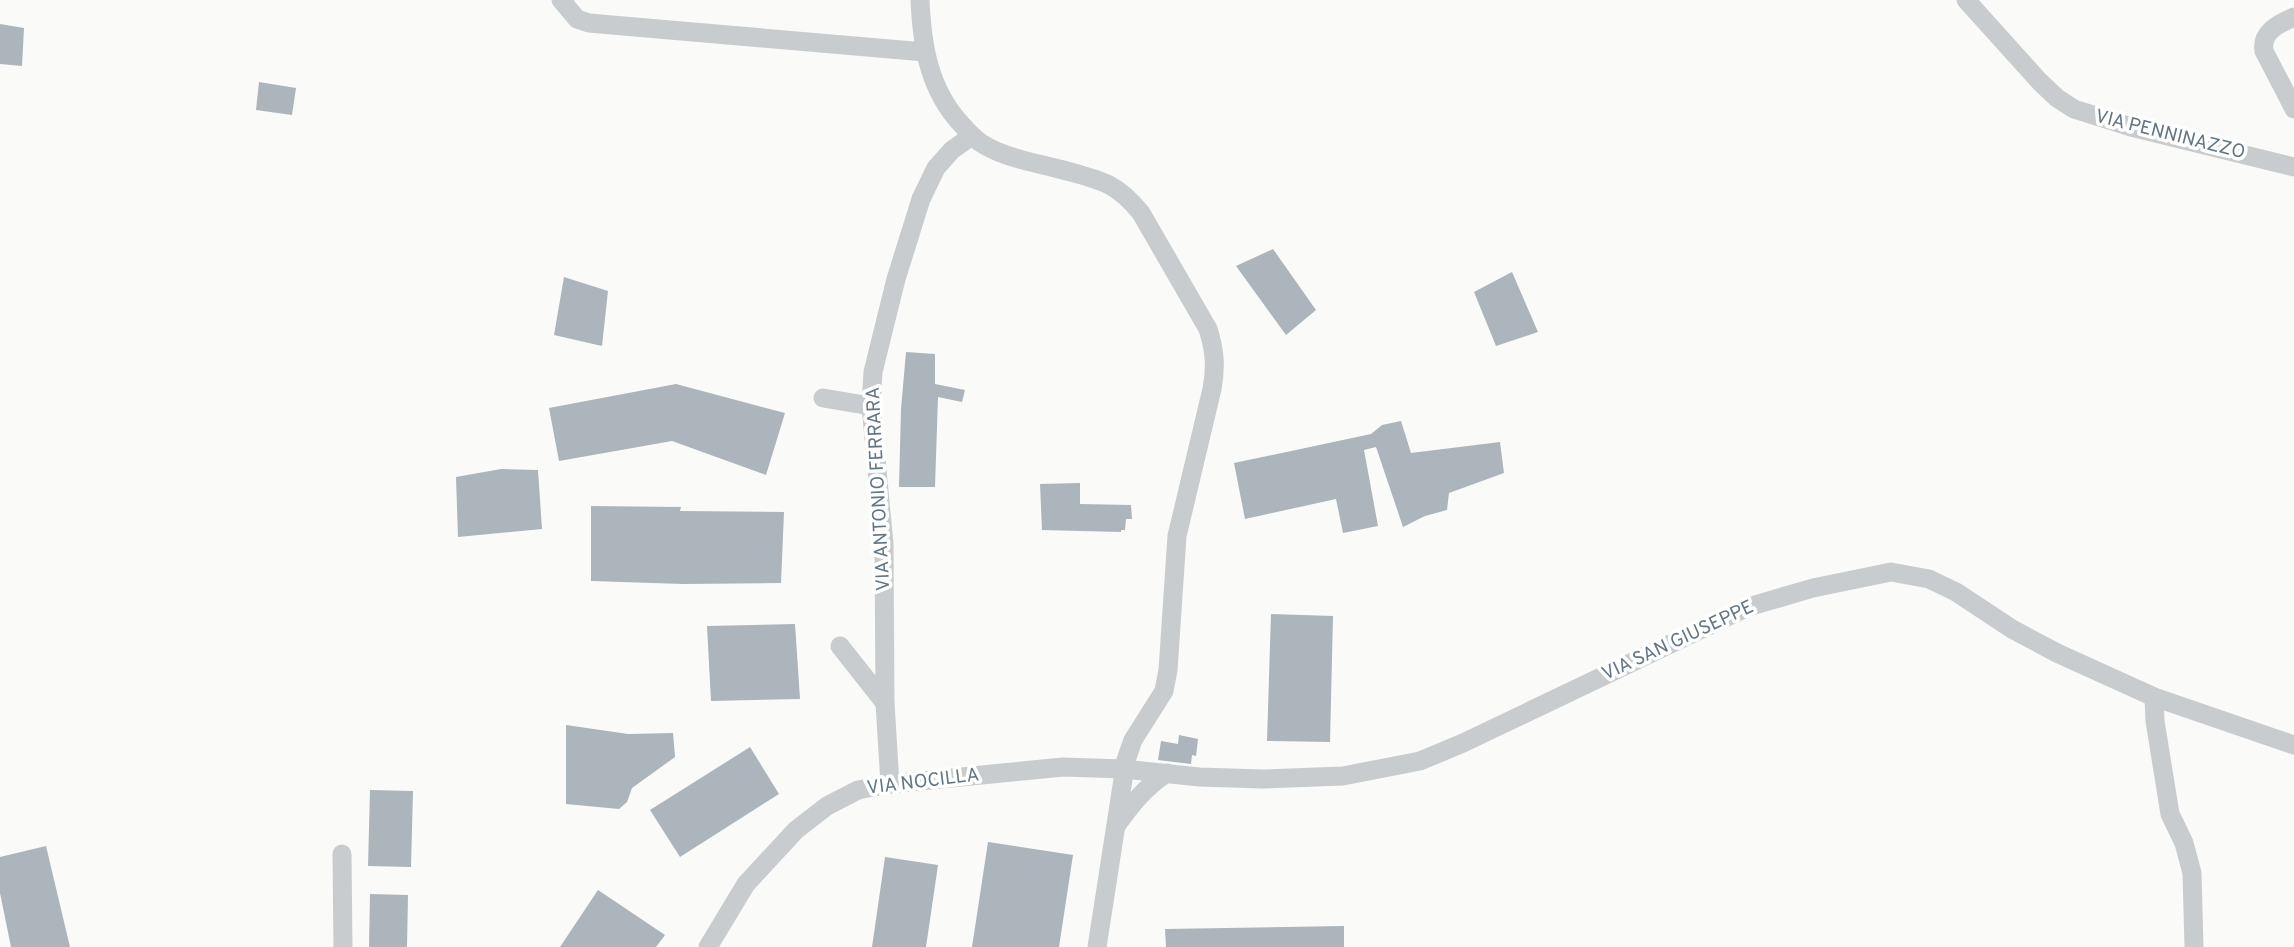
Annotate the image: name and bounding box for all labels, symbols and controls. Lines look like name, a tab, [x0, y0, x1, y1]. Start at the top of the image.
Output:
street label: VIA PENNINAZZO	[2092, 105, 2248, 165]
street label: VIA ANTONIO FERRARA	[862, 386, 896, 592]
street label: VIA SAN GIUSEPPE	[1598, 595, 1758, 687]
street label: VIA NOCILLA	[865, 763, 981, 801]

